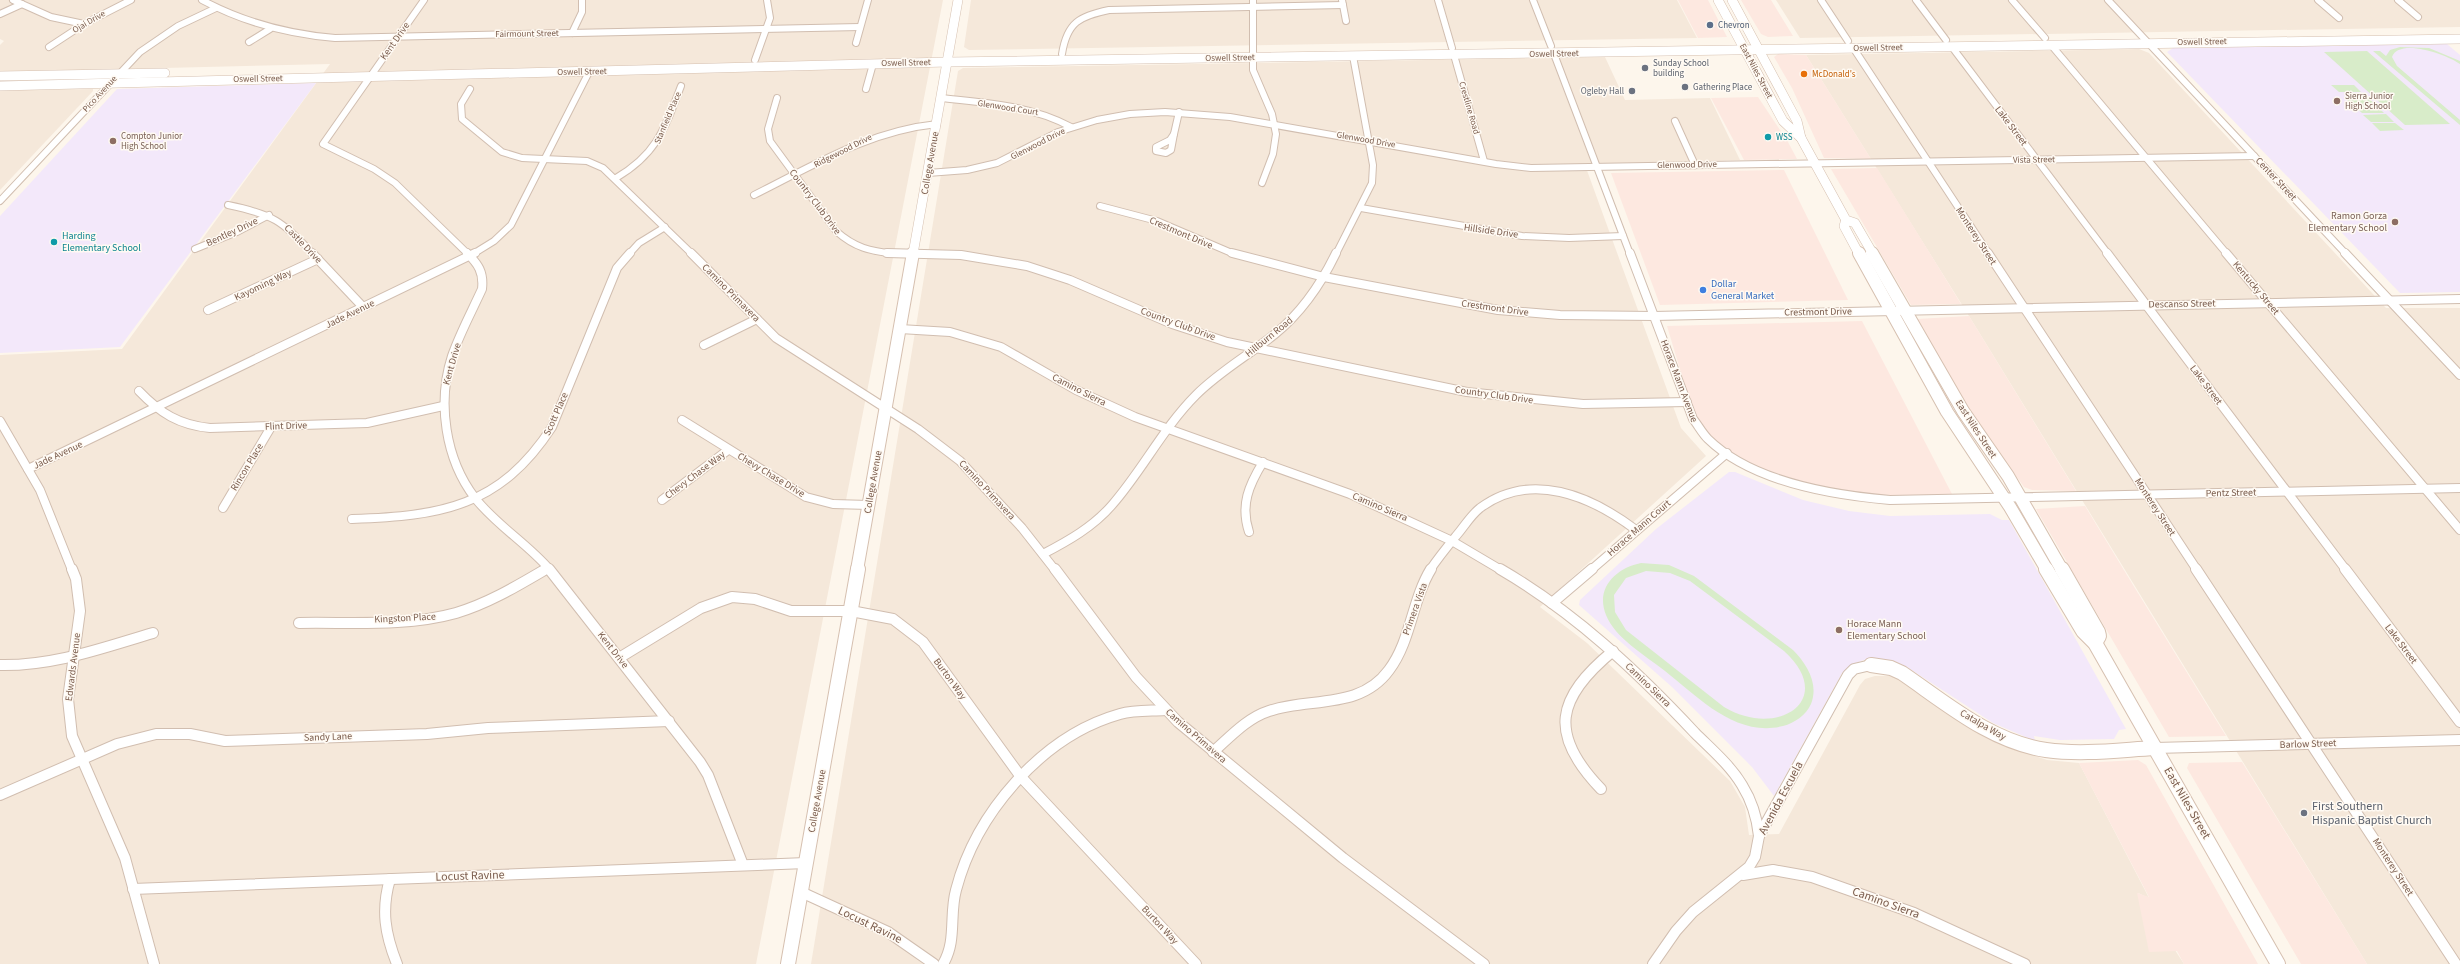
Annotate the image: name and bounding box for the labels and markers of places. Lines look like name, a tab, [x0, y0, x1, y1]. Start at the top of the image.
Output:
place label: Chevron	[1718, 19, 1750, 32]
marker: Chevron	[1705, 20, 1715, 30]
place label: Sunday School building	[1653, 57, 1709, 80]
marker: Sunday School building	[1640, 63, 1650, 73]
place label: McDonald's	[1812, 68, 1856, 81]
marker: McDonald's	[1799, 69, 1809, 79]
place label: Gathering Place	[1693, 81, 1753, 94]
marker: Gathering Place	[1680, 82, 1690, 92]
place label: Ogleby Hall	[1581, 85, 1624, 98]
marker: Ogleby Hall	[1627, 86, 1637, 96]
place label: Sierra Junior High School	[2345, 90, 2394, 113]
marker: Sierra Junior High School	[2332, 96, 2342, 106]
place label: Compton Junior High School	[121, 130, 183, 153]
place label: WSS	[1776, 131, 1793, 144]
marker: WSS	[1763, 132, 1773, 142]
marker: Compton Junior High School	[108, 136, 118, 146]
place label: Ramon Gorza Elementary School	[2308, 209, 2387, 235]
marker: Ramon Gorza Elementary School	[2390, 217, 2400, 227]
place label: Harding Elementary School	[62, 229, 141, 255]
marker: Harding Elementary School	[49, 237, 59, 247]
place label: Dollar General Market	[1711, 277, 1775, 303]
marker: Dollar General Market	[1698, 285, 1708, 295]
place label: Horace Mann Elementary School	[1847, 617, 1926, 643]
marker: Horace Mann Elementary School	[1834, 625, 1844, 635]
place label: First Southern Hispanic Baptist Church	[2312, 798, 2432, 829]
marker: First Southern Hispanic Baptist Church	[2299, 808, 2309, 818]

